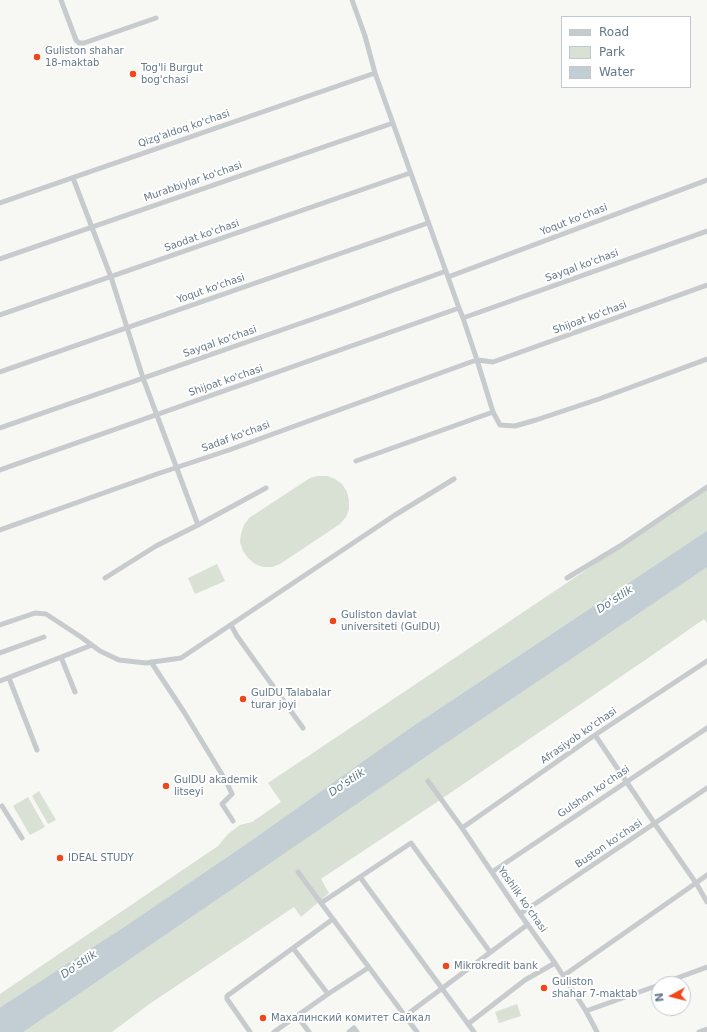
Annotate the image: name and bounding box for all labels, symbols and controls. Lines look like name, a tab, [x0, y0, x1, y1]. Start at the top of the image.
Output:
legend	[561, 16, 691, 88]
text: Road	[599, 25, 629, 39]
place label: Guliston shahar 18-maktab	[45, 45, 124, 68]
text: Park	[599, 45, 625, 59]
marker: Guliston shahar 18-maktab	[32, 52, 42, 62]
place label: Tog'li Burgut bog'chasi	[141, 62, 203, 86]
text: Water	[599, 65, 634, 79]
marker: Tog'li Burgut bog'chasi	[128, 69, 138, 79]
street label: Qizg'aldoq ko'chasi	[137, 108, 231, 150]
street label: Murabbiylar ko'chasi	[142, 160, 244, 204]
street label: Yoqut ko'chasi	[539, 202, 609, 238]
street label: Saodat ko'chasi	[163, 218, 241, 254]
street label: Sayqal ko'chasi	[544, 247, 620, 285]
street label: Yoqut ko'chasi	[176, 272, 246, 306]
street label: Shijoat ko'chasi	[551, 299, 629, 337]
street label: Sayqal ko'chasi	[182, 324, 258, 360]
street label: Shijoat ko'chasi	[187, 363, 265, 399]
street label: Sadaf ko'chasi	[200, 419, 272, 455]
water label: Do'stlik	[594, 583, 636, 617]
place label: Guliston davlat universiteti (GulDU)	[341, 609, 440, 632]
marker: Guliston davlat universiteti (GulDU)	[328, 616, 338, 626]
place label: GulDU Talabalar turar joyi	[251, 687, 331, 710]
marker: GulDU Talabalar turar joyi	[238, 694, 248, 704]
street label: Afrasiyob ko'chasi	[539, 705, 619, 767]
street label: Gulshon ko'chasi	[556, 763, 632, 821]
water label: Do'stlik	[326, 766, 368, 800]
place label: GulDU akademik litseyi	[174, 774, 258, 798]
marker: GulDU akademik litseyi	[161, 781, 171, 791]
street label: Buston ko'chasi	[573, 817, 645, 871]
place label: IDEAL STUDY	[68, 852, 134, 864]
marker: IDEAL STUDY	[55, 853, 65, 863]
street label: Yoshlik ko'chasi	[495, 865, 549, 935]
water label: Do'stlik	[58, 948, 100, 982]
place label: Mikrokredit bank	[454, 960, 538, 972]
marker: Mikrokredit bank	[441, 961, 451, 971]
place label: Guliston shahar 7-maktab	[552, 976, 637, 1000]
north arrow	[651, 976, 691, 1016]
marker: Guliston shahar 7-maktab	[539, 983, 549, 993]
text: N	[653, 992, 667, 1003]
place label: Махалинский комитет Сайкал	[271, 1012, 430, 1024]
marker: Махалинский комитет Сайкал	[258, 1013, 268, 1023]

